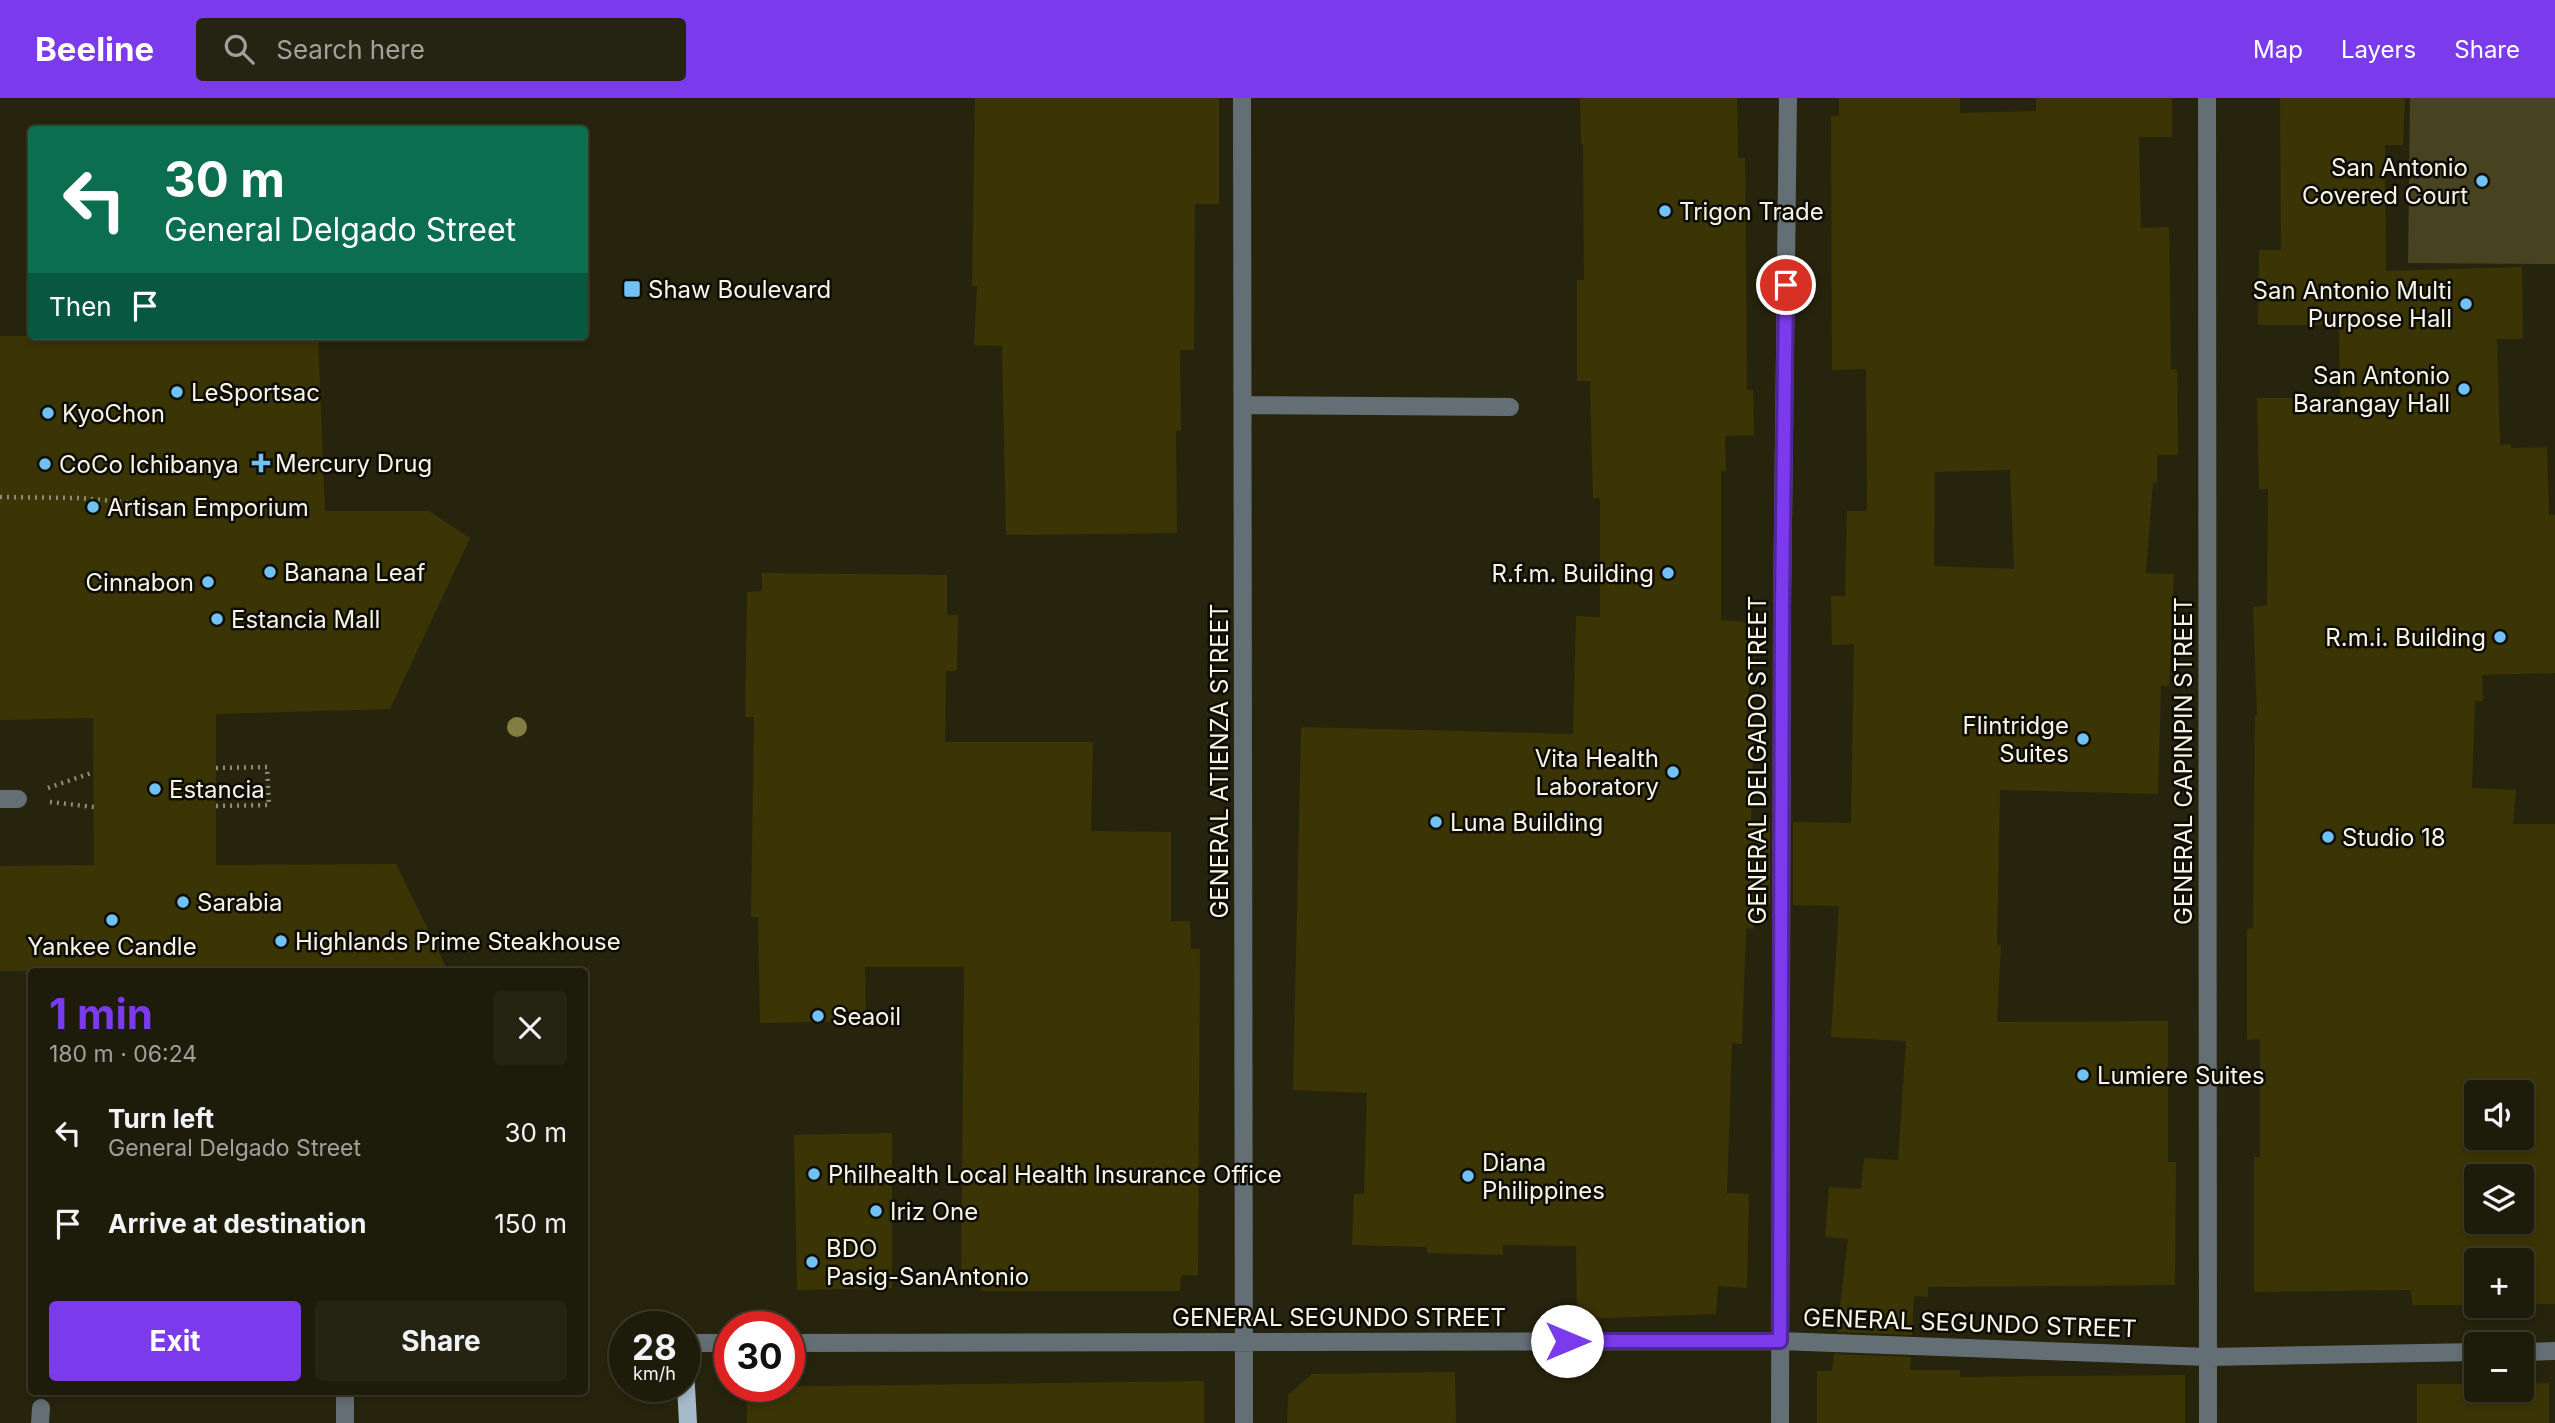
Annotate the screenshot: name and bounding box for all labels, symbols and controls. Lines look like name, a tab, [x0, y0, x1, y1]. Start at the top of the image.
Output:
search box	[196, 18, 686, 81]
text: Beeline	[35, 29, 154, 69]
icon: search	[220, 30, 258, 68]
text: Search here	[276, 34, 425, 65]
text: Map	[2253, 35, 2303, 64]
text: Layers	[2341, 35, 2416, 64]
text: Share	[2454, 35, 2520, 64]
text: 30 m	[164, 150, 285, 209]
place label: San Antonio Covered Court	[2302, 153, 2468, 210]
icon: left	[49, 154, 140, 245]
marker: San Antonio Covered Court	[2474, 173, 2490, 189]
place label: Trigon Trade	[1679, 197, 1824, 226]
marker: Trigon Trade	[1657, 203, 1673, 219]
text: General Delgado Street	[164, 210, 516, 249]
pin	[1756, 255, 1816, 315]
icon: arrive	[1767, 266, 1805, 304]
place label: Shaw Boulevard	[648, 275, 831, 304]
place label: San Antonio Multi Purpose Hall	[2253, 276, 2452, 333]
marker: Shaw Boulevard	[622, 279, 642, 299]
icon: arrive	[126, 287, 164, 325]
text: Then	[49, 291, 112, 322]
marker: San Antonio Multi Purpose Hall	[2458, 296, 2474, 312]
place label: San Antonio Barangay Hall	[2293, 361, 2450, 418]
place label: LeSportsac	[191, 378, 320, 407]
marker: San Antonio Barangay Hall	[2456, 381, 2472, 397]
marker: LeSportsac	[169, 384, 185, 400]
place label: KyoChon	[62, 399, 165, 428]
marker: KyoChon	[40, 405, 56, 421]
place label: Mercury Drug	[275, 449, 432, 478]
place label: CoCo Ichibanya	[59, 450, 239, 479]
marker: Mercury Drug	[253, 455, 269, 471]
marker: CoCo Ichibanya	[37, 456, 53, 472]
place label: Artisan Emporium	[107, 493, 309, 522]
marker: Artisan Emporium	[85, 499, 101, 515]
place label: Banana Leaf	[284, 558, 426, 587]
place label: R.f.m. Building	[1492, 559, 1654, 588]
marker: Banana Leaf	[262, 564, 278, 580]
marker: R.f.m. Building	[1660, 565, 1676, 581]
place label: Cinnabon	[86, 568, 194, 597]
marker: Cinnabon	[200, 574, 216, 590]
street label: GENERAL DELGADO STREET	[1743, 596, 1772, 924]
street label: GENERAL CAPINPIN STREET	[2169, 597, 2198, 925]
street label: GENERAL ATIENZA STREET	[1205, 603, 1234, 919]
place label: Estancia Mall	[231, 605, 380, 634]
marker: Estancia Mall	[209, 611, 225, 627]
place label: R.m.i. Building	[2325, 623, 2486, 652]
marker: R.m.i. Building	[2492, 629, 2508, 645]
place label: Flintridge Suites	[1963, 711, 2069, 768]
marker: Flintridge Suites	[2075, 731, 2091, 747]
place label: Vita Health Laboratory	[1535, 744, 1659, 801]
marker: Vita Health Laboratory	[1665, 764, 1681, 780]
place label: Estancia	[169, 775, 265, 804]
marker: Estancia	[147, 781, 163, 797]
place label: Luna Building	[1450, 808, 1603, 837]
marker: Luna Building	[1428, 814, 1444, 830]
place label: Studio 18	[2342, 823, 2446, 852]
marker: Studio 18	[2320, 829, 2336, 845]
place label: Sarabia	[197, 888, 282, 917]
marker: Sarabia	[175, 894, 191, 910]
marker: Yankee Candle	[104, 912, 120, 928]
place label: Highlands Prime Steakhouse	[295, 927, 621, 956]
place label: Yankee Candle	[27, 932, 197, 961]
marker: Highlands Prime Steakhouse	[273, 933, 289, 949]
text: 1 min	[49, 988, 153, 1039]
button: close	[493, 991, 567, 1065]
place label: Seaoil	[832, 1002, 901, 1031]
marker: Seaoil	[810, 1008, 826, 1024]
text: 180 m · 06:24	[49, 1040, 197, 1068]
place label: Lumiere Suites	[2097, 1061, 2265, 1090]
marker: Lumiere Suites	[2075, 1067, 2091, 1083]
map controls	[2464, 1080, 2534, 1402]
button: sound	[2464, 1080, 2534, 1150]
text: Turn left	[108, 1103, 214, 1134]
icon: left	[49, 1114, 87, 1152]
text: 30 m	[504, 1117, 567, 1148]
text: General Delgado Street	[108, 1134, 361, 1162]
place label: Diana Philippines	[1482, 1148, 1605, 1205]
place label: Philhealth Local Health Insurance Office	[828, 1160, 1282, 1189]
button: layers	[2464, 1164, 2534, 1234]
marker: Philhealth Local Health Insurance Office	[806, 1166, 822, 1182]
marker: Diana Philippines	[1460, 1168, 1476, 1184]
place label: Iriz One	[890, 1197, 978, 1226]
marker: Iriz One	[868, 1203, 884, 1219]
icon: arrive	[49, 1205, 87, 1243]
text: Arrive at destination	[108, 1208, 367, 1239]
text: 150 m	[494, 1208, 567, 1239]
place label: BDO Pasig-SanAntonio	[826, 1234, 1029, 1291]
button: +	[2464, 1248, 2534, 1318]
marker: BDO Pasig-SanAntonio	[804, 1254, 820, 1270]
button: Exit	[49, 1301, 301, 1381]
button: Share	[315, 1301, 567, 1381]
street label: GENERAL SEGUNDO STREET	[1172, 1303, 1506, 1332]
street label: GENERAL SEGUNDO STREET	[1803, 1303, 2137, 1343]
position arrow	[1530, 1304, 1604, 1378]
speed limit sign: 30	[714, 1311, 805, 1402]
text: 28	[632, 1326, 677, 1368]
button: −	[2464, 1332, 2534, 1402]
text: km/h	[633, 1363, 676, 1384]

